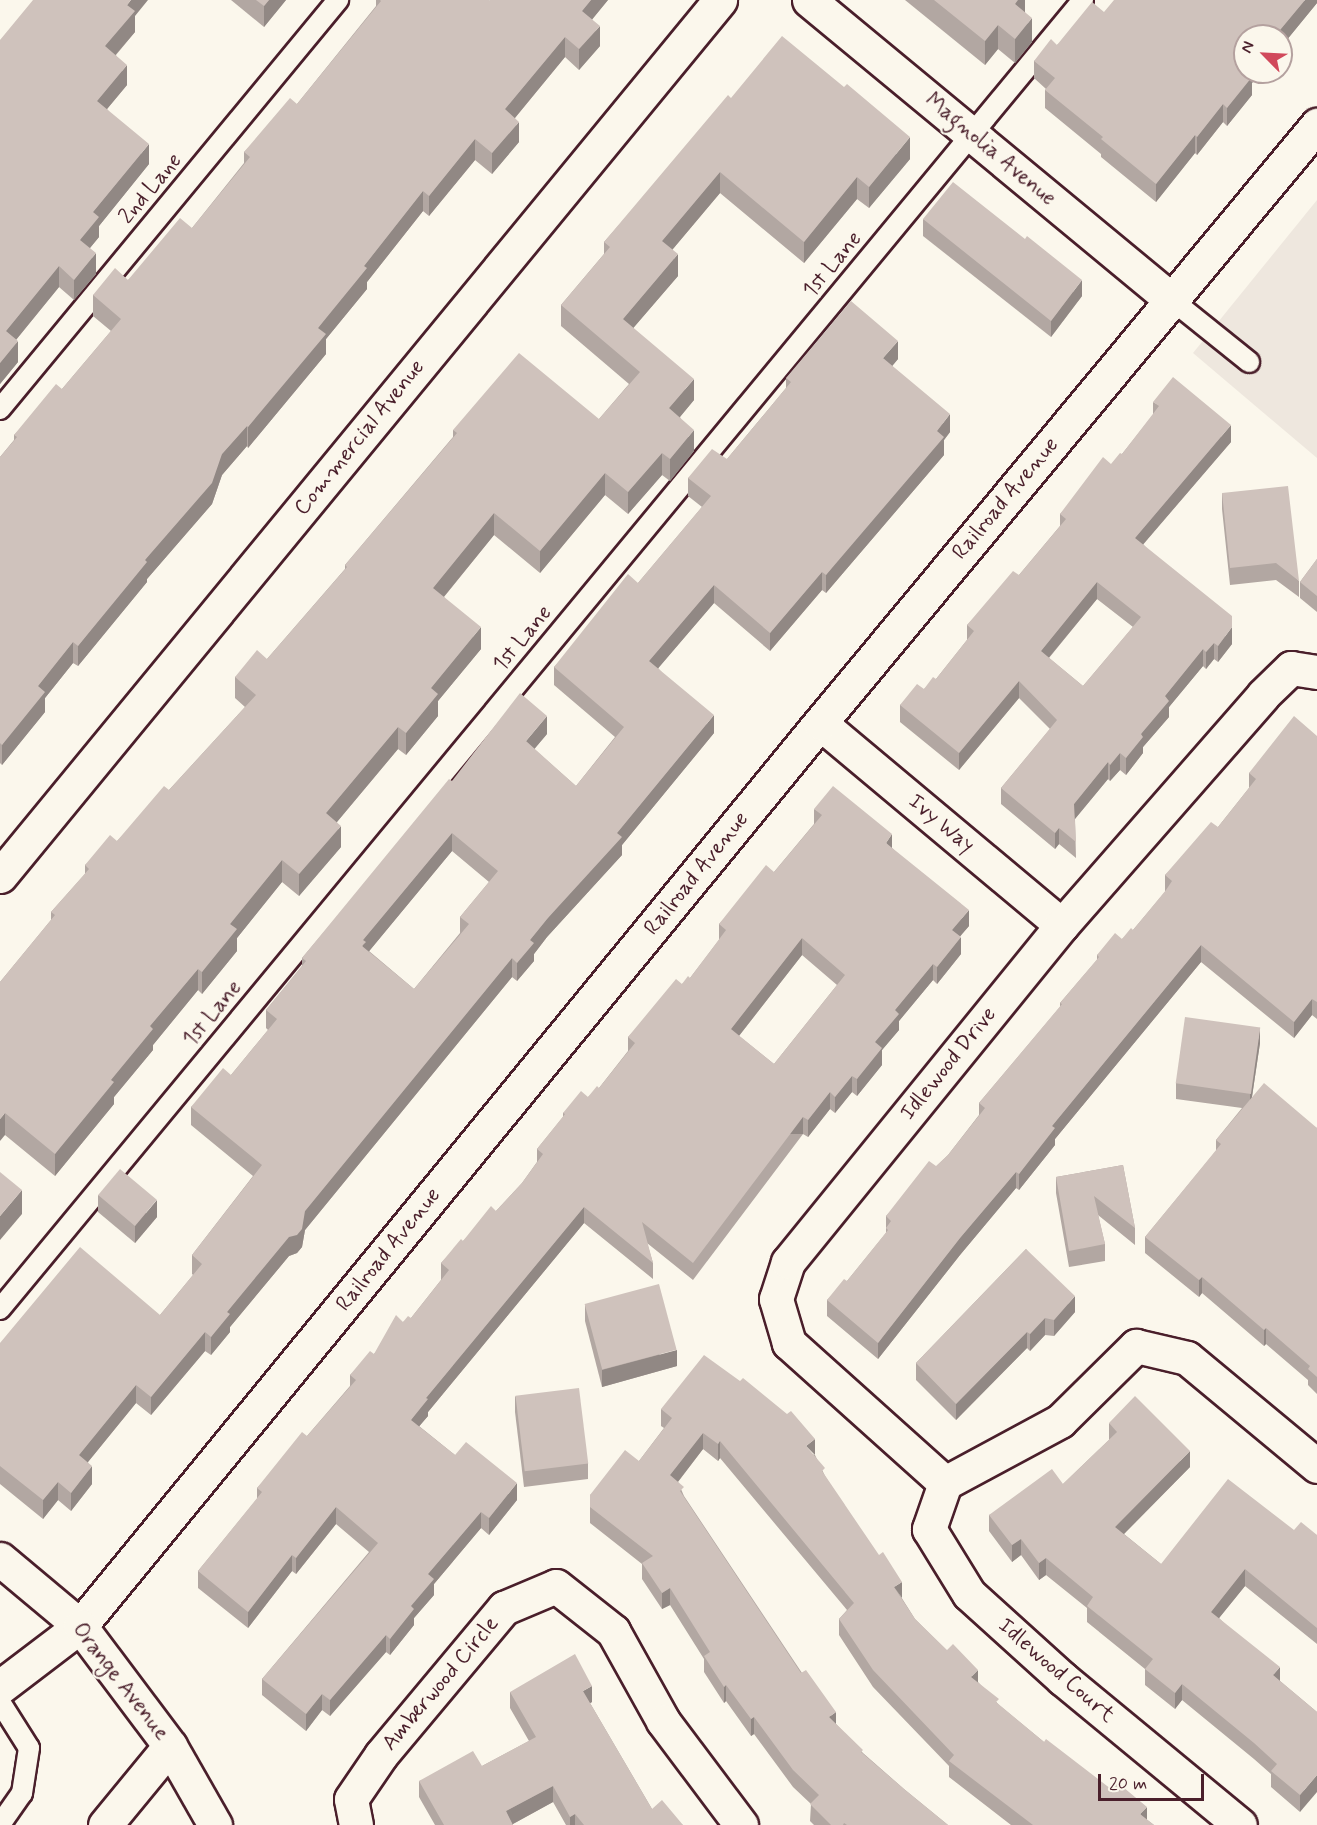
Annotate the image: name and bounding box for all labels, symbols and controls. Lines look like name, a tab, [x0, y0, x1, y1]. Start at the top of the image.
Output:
north arrow	[1233, 24, 1293, 84]
text: N	[1236, 38, 1260, 56]
street label: Magnolia Avenue	[918, 87, 1062, 213]
street label: 2nd Lane	[113, 148, 189, 230]
street label: 1st Lane	[798, 227, 868, 303]
street label: Commercial Avenue	[288, 354, 432, 522]
street label: Railroad Avenue	[948, 434, 1064, 564]
street label: 1st Lane	[488, 601, 558, 677]
street label: Ivy Way	[901, 788, 981, 860]
street label: Railroad Avenue	[640, 808, 754, 940]
street label: 1st Lane	[178, 976, 248, 1052]
street label: Idlewood Drive	[896, 1003, 1002, 1125]
street label: Railroad Avenue	[332, 1184, 446, 1316]
street label: Amberwood Circle	[377, 1612, 505, 1756]
street label: Idlewood Court	[994, 1615, 1118, 1727]
street label: Orange Avenue	[66, 1618, 174, 1746]
scale bar	[1101, 1762, 1208, 1800]
text: 20 m	[1109, 1772, 1147, 1796]

